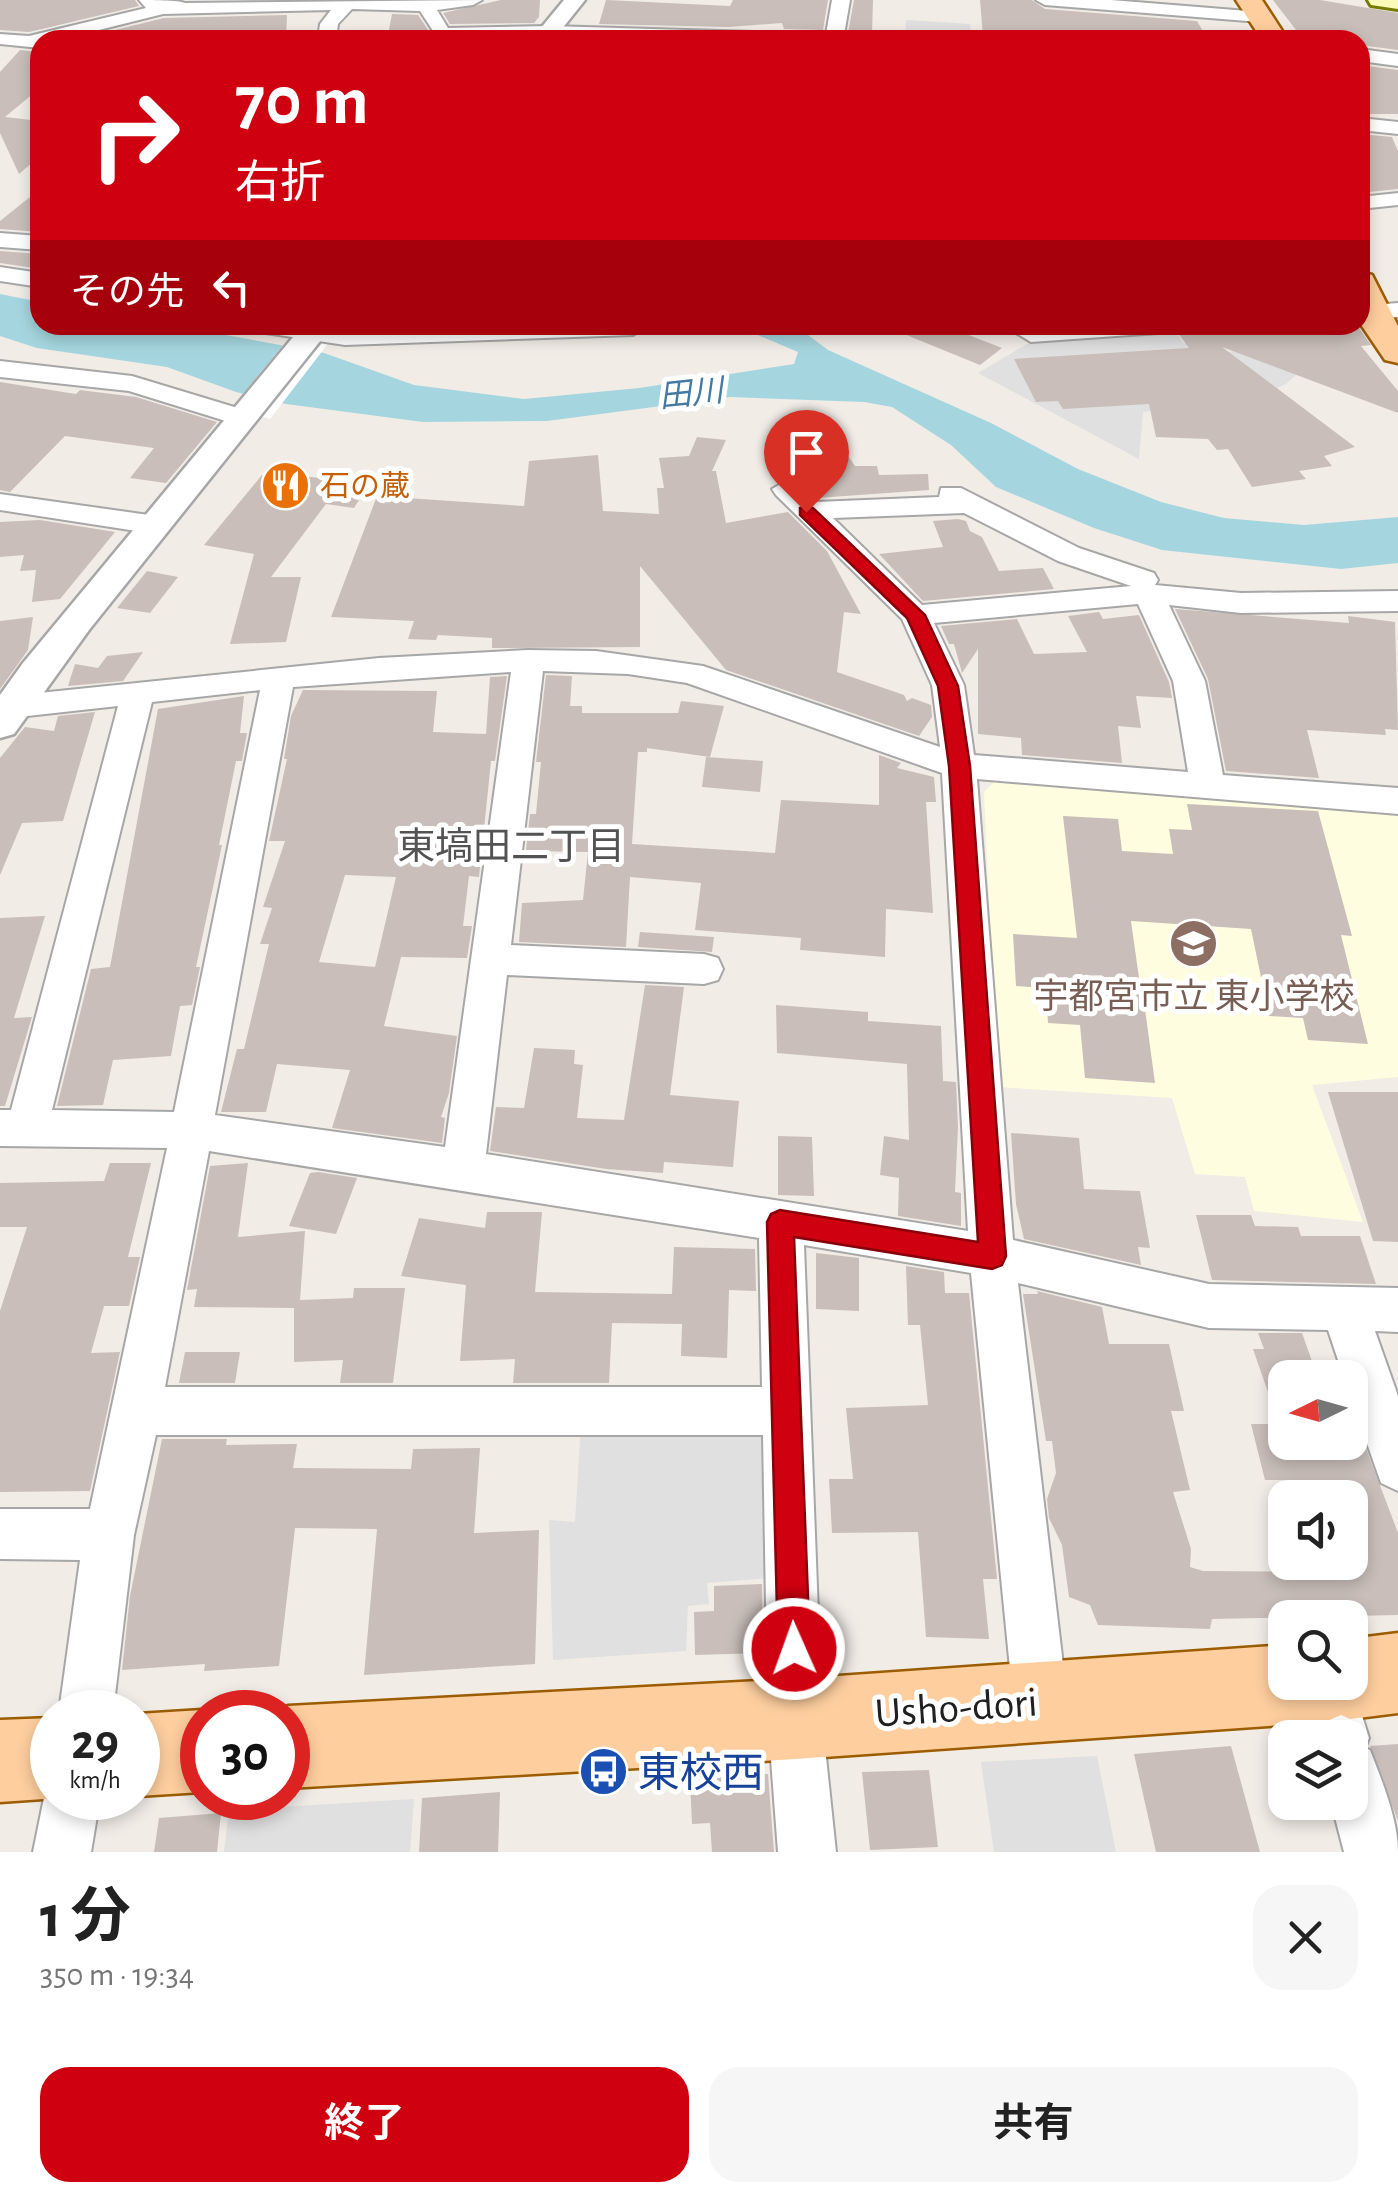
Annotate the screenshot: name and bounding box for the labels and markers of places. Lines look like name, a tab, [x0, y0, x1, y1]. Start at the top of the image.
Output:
pin	[764, 410, 849, 513]
restaurant icon: 石の蔵	[259, 460, 311, 512]
place label: 石の蔵	[320, 471, 410, 502]
school or university icon: 宇都宮市立 東小学校	[1168, 918, 1220, 970]
place label: 宇都宮市立 東小学校	[1034, 978, 1354, 1015]
bus stop icon: 東校西	[577, 1746, 629, 1798]
place label: 東校西	[638, 1751, 764, 1795]

